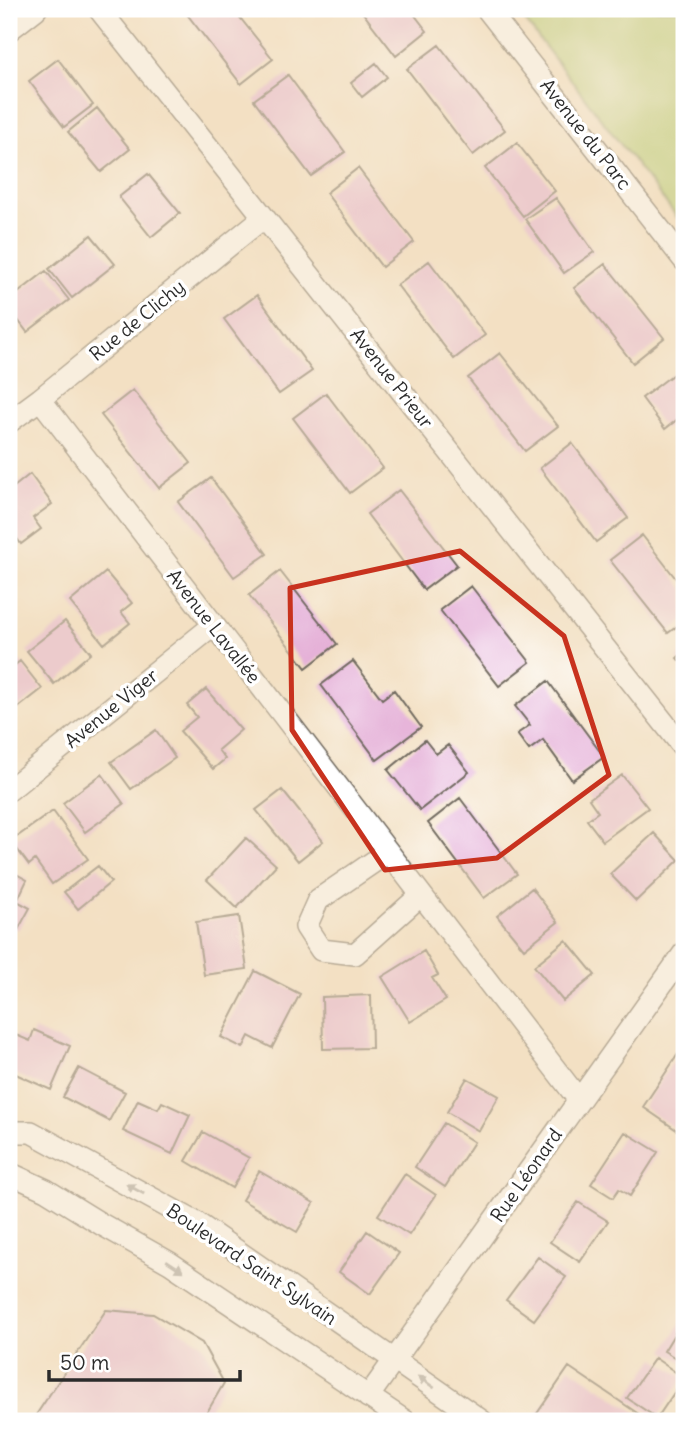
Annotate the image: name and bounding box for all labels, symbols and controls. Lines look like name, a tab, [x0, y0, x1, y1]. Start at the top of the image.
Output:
street label: Avenue du Parc	[535, 74, 637, 194]
street label: Rue de Clichy	[84, 274, 190, 366]
street label: Avenue Prieur	[345, 323, 439, 433]
street label: Avenue Lavallée	[162, 564, 266, 688]
street label: Avenue Viger	[60, 663, 163, 753]
street label: Rue Léonard	[485, 1123, 567, 1227]
one-way arrow	[125, 1183, 144, 1195]
street label: Boulevard Saint Sylvain	[162, 1198, 342, 1330]
one-way arrow	[166, 1259, 184, 1273]
scale bar	[49, 1339, 240, 1383]
text: 50 m	[60, 1349, 109, 1376]
one-way arrow	[417, 1375, 436, 1389]

